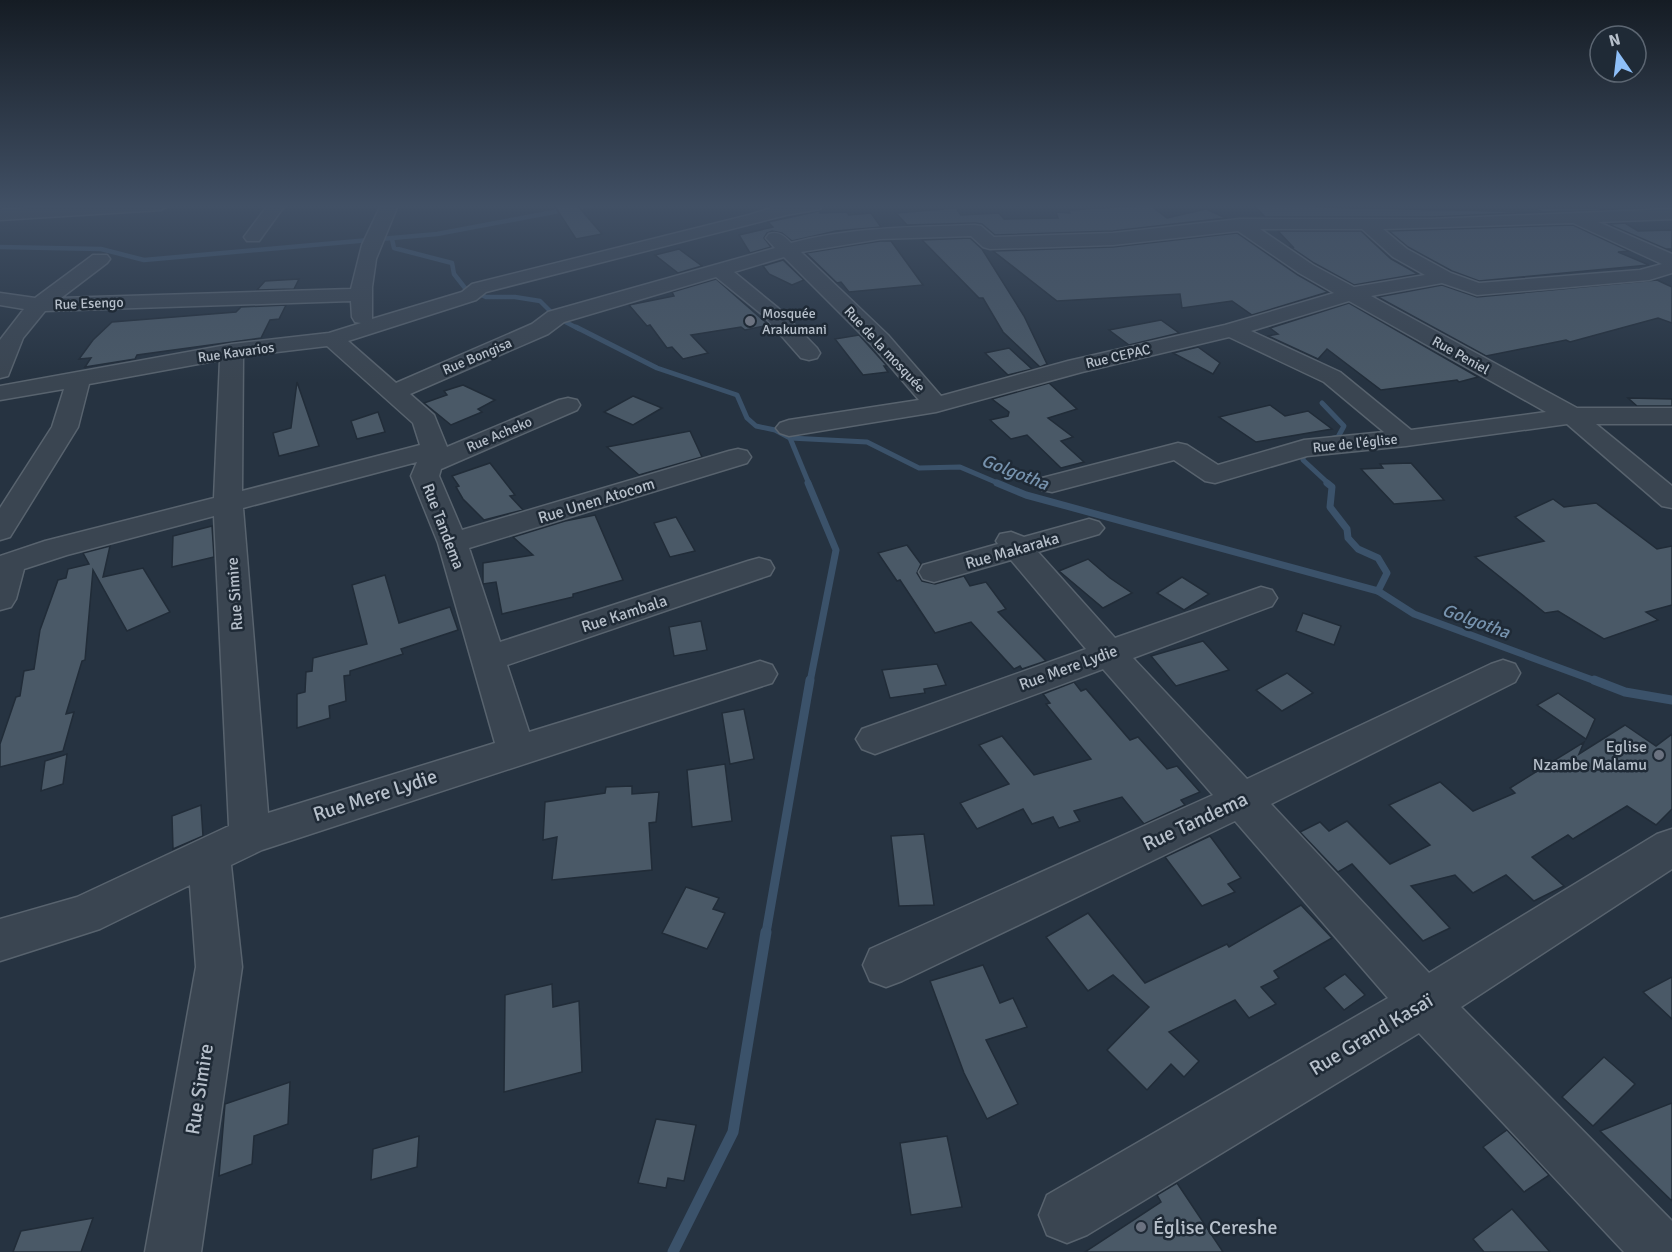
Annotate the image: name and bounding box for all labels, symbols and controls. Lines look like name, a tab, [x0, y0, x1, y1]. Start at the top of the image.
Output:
north arrow	[1588, 24, 1648, 84]
text: N	[1607, 29, 1622, 51]
street label: Rue Esengo	[54, 294, 124, 313]
street label: Rue de la mosquée	[840, 303, 929, 396]
place label: Mosquée Arakumani	[762, 305, 827, 338]
marker: Mosquée Arakumani	[743, 314, 757, 328]
street label: Rue Peniel	[1429, 333, 1492, 378]
street label: Rue Bongisa	[440, 334, 514, 379]
street label: Rue Kavarios	[197, 339, 275, 366]
street label: Rue CEPAC	[1084, 341, 1152, 372]
street label: Rue Acheko	[464, 413, 535, 456]
street label: Rue de l'église	[1312, 431, 1398, 456]
water label: Golgotha	[978, 449, 1052, 495]
street label: Rue Unen Atocom	[536, 474, 657, 528]
street label: Rue Tandema	[418, 481, 469, 572]
street label: Rue Makaraka	[963, 528, 1062, 574]
street label: Rue Simire	[222, 557, 248, 631]
street label: Rue Kambala	[579, 591, 670, 637]
water label: Golgotha	[1439, 599, 1513, 644]
street label: Rue Mere Lydie	[1016, 641, 1120, 695]
place label: Eglise Nzambe Malamu	[1533, 737, 1647, 775]
marker: Eglise Nzambe Malamu	[1652, 748, 1666, 762]
street label: Rue Mere Lydie	[310, 764, 440, 827]
street label: Rue Tandema	[1139, 786, 1252, 857]
street label: Rue Grand Kasaï	[1305, 988, 1438, 1081]
street label: Rue Simire	[180, 1042, 219, 1136]
place label: Église Cereshe	[1153, 1215, 1278, 1240]
marker: Église Cereshe	[1134, 1220, 1148, 1234]

